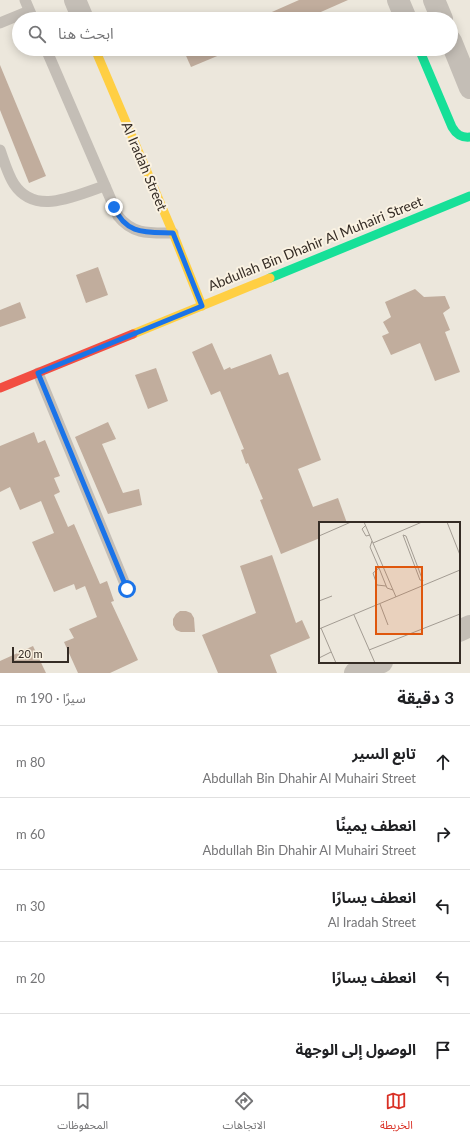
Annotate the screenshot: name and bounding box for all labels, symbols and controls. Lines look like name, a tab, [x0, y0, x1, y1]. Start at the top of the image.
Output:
search box	[12, 12, 458, 56]
icon: search	[26, 23, 48, 45]
text: ابحث هنا	[58, 24, 114, 42]
street label: Al Iradah Street	[119, 119, 171, 213]
street label: Abdullah Bin Dhahir Al Muhairi Street	[205, 192, 425, 294]
route end	[105, 198, 123, 216]
inset map	[319, 522, 460, 663]
route start	[118, 580, 136, 598]
scale bar	[12, 645, 69, 664]
text: 20 m	[18, 647, 43, 660]
text: 3 دقيقة	[397, 687, 454, 708]
text: سيرًا · 190 m	[16, 690, 86, 706]
text: تابع السير	[352, 744, 416, 762]
icon: ahead	[432, 751, 454, 773]
text: 80 m	[16, 754, 45, 770]
text: Abdullah Bin Dhahir Al Muhairi Street	[202, 770, 416, 786]
text: انعطف يمينًا	[336, 816, 416, 834]
icon: right	[432, 823, 454, 845]
text: 60 m	[16, 826, 45, 842]
text: Abdullah Bin Dhahir Al Muhairi Street	[202, 842, 416, 858]
text: انعطف يسارًا	[332, 888, 416, 906]
icon: left	[432, 895, 454, 917]
text: 30 m	[16, 898, 45, 914]
text: Al Iradah Street	[328, 914, 416, 930]
icon: left	[432, 967, 454, 989]
text: انعطف يسارًا	[332, 968, 416, 986]
text: 20 m	[16, 970, 45, 986]
icon: arrive	[432, 1039, 454, 1061]
text: الوصول إلى الوجهة	[295, 1040, 416, 1058]
tab: المحفوظات	[57, 1090, 108, 1137]
tab: الاتجاهات	[223, 1090, 266, 1137]
tab: الخريطة	[380, 1090, 413, 1137]

